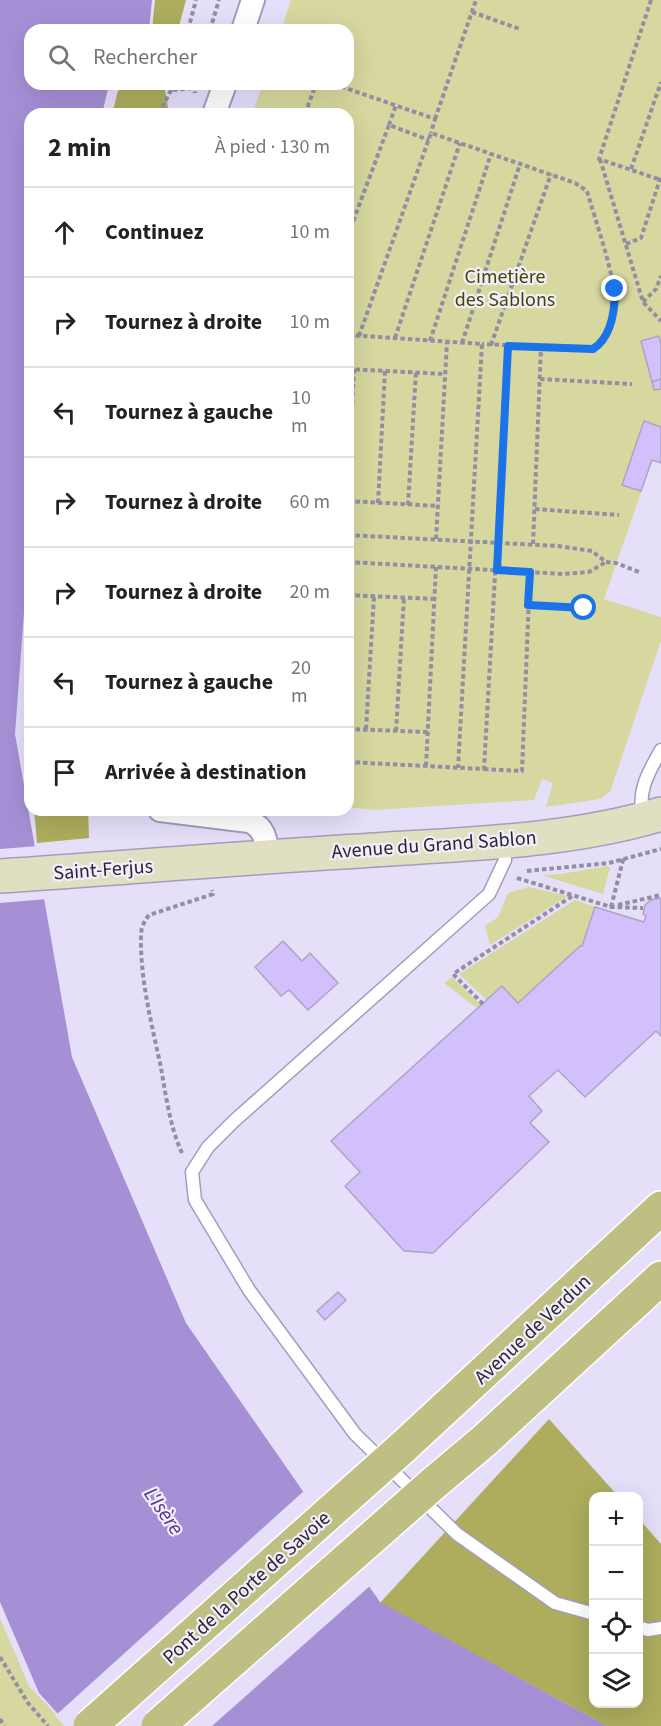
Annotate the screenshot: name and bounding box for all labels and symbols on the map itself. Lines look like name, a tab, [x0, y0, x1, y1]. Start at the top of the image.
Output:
park label: Cimetière des Sablons	[455, 263, 555, 314]
route end	[601, 275, 627, 301]
route start	[570, 594, 596, 620]
street label: Avenue du Grand Sablon	[331, 824, 537, 866]
street label: Saint-Ferjus	[52, 853, 154, 887]
street label: Avenue de Verdun	[468, 1268, 597, 1391]
water label: L'Isère	[137, 1481, 191, 1541]
street label: Pont de la Porte de Savoie	[157, 1505, 337, 1671]

